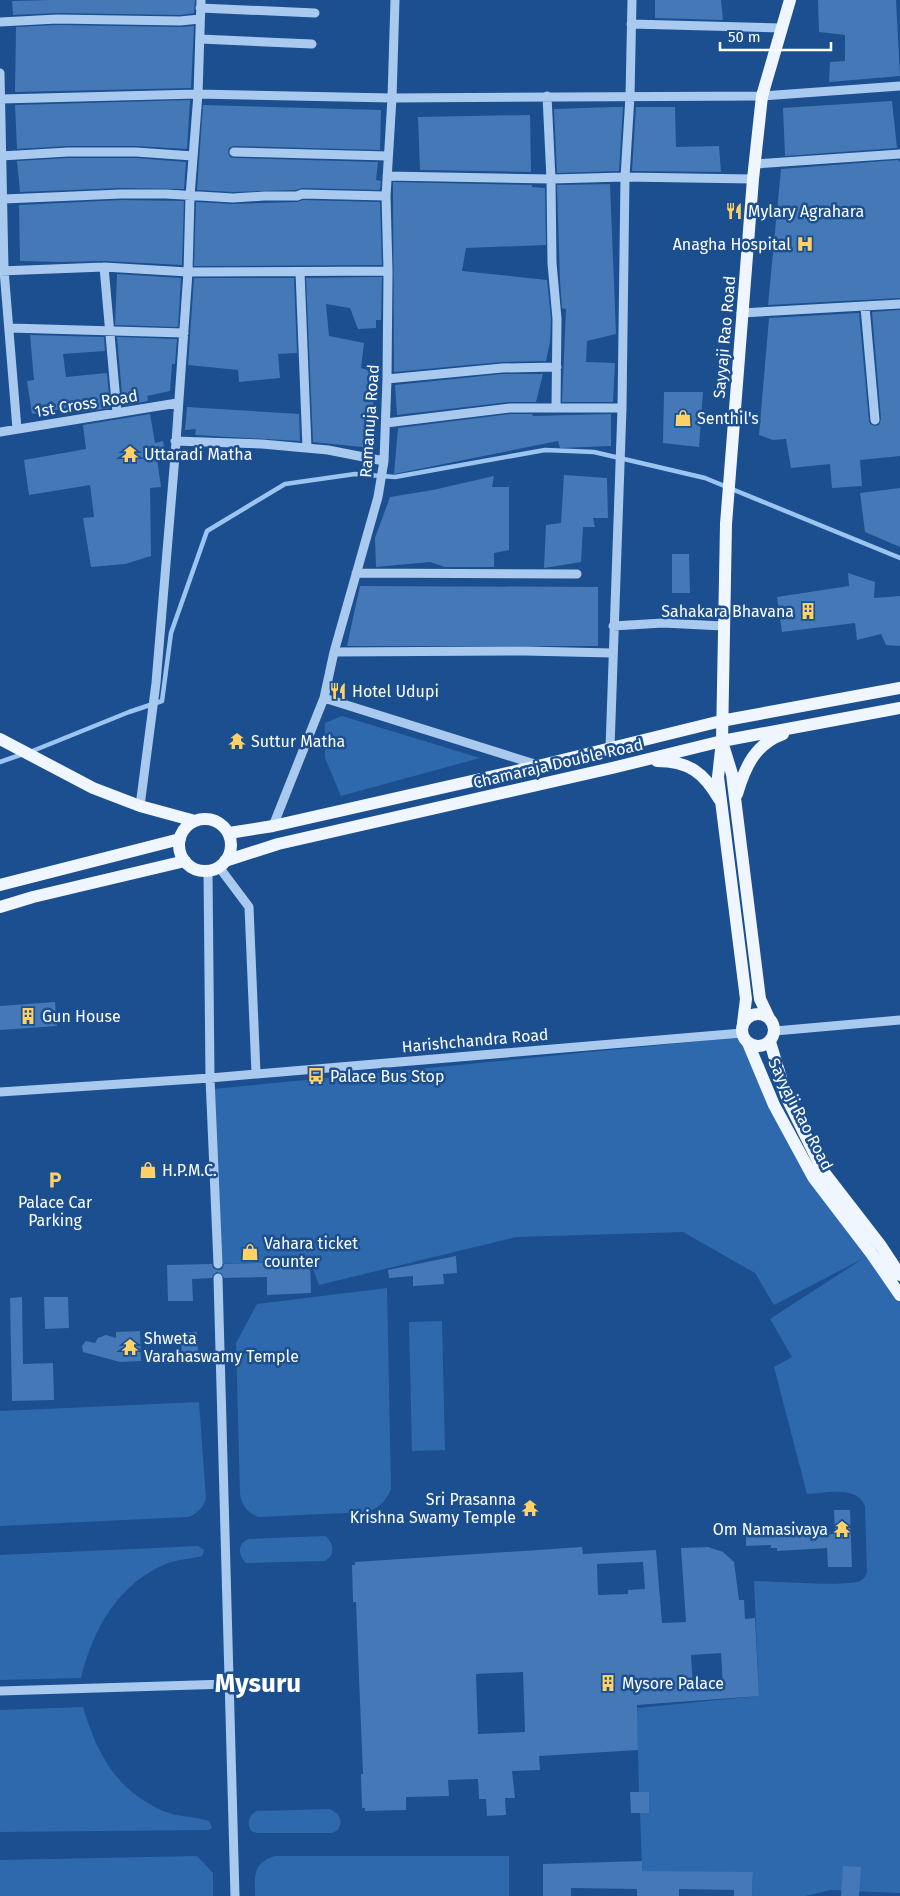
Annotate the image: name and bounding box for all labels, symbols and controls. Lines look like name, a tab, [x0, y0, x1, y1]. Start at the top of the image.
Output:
scale bar	[720, 20, 831, 52]
text: 50 m	[728, 28, 761, 46]
restaurant icon: Mylary Agrahara	[724, 201, 744, 221]
place label: Mylary Agrahara	[748, 202, 864, 221]
hospital icon: Anagha Hospital	[795, 234, 815, 254]
place label: Anagha Hospital	[673, 235, 791, 254]
street label: Sayyaji Rao Road	[710, 275, 739, 399]
street label: Ramanuja Road	[356, 364, 383, 478]
street label: 1st Cross Road	[33, 386, 139, 421]
shop icon: Senthil's	[673, 408, 693, 428]
place label: Senthil's	[697, 409, 759, 428]
temple icon: Uttaradi Matha	[120, 444, 140, 464]
place label: Uttaradi Matha	[144, 445, 252, 464]
building icon: Sahakara Bhavana	[798, 601, 818, 621]
place label: Sahakara Bhavana	[661, 602, 794, 621]
restaurant icon: Hotel Udupi	[328, 681, 348, 701]
place label: Hotel Udupi	[352, 682, 439, 701]
temple icon: Suttur Matha	[227, 731, 247, 751]
place label: Suttur Matha	[251, 732, 345, 751]
street label: Chamaraja Double Road	[471, 735, 645, 792]
building icon: Gun House	[18, 1006, 38, 1026]
place label: Gun House	[42, 1007, 121, 1026]
street label: Harishchandra Road	[401, 1025, 549, 1056]
street label: Sayyaji Rao Road	[764, 1055, 837, 1173]
bus stop icon: Palace Bus Stop	[306, 1066, 326, 1086]
place label: Palace Bus Stop	[330, 1067, 444, 1086]
shop icon: H.P.M.C.	[138, 1160, 158, 1180]
place label: H.P.M.C.	[162, 1161, 217, 1180]
parking icon: Palace Car Parking	[45, 1170, 65, 1190]
place label: Palace Car Parking	[18, 1193, 93, 1230]
place label: Vahara ticket counter	[264, 1234, 358, 1271]
shop icon: Vahara ticket counter	[240, 1242, 260, 1262]
place label: Shweta Varahaswamy Temple	[144, 1329, 299, 1366]
temple icon: Shweta Varahaswamy Temple	[120, 1337, 140, 1357]
place label: Sri Prasanna Krishna Swamy Temple	[350, 1490, 516, 1527]
temple icon: Sri Prasanna Krishna Swamy Temple	[520, 1498, 540, 1518]
temple icon: Om Namasivaya	[832, 1519, 852, 1539]
place label: Om Namasivaya	[713, 1520, 828, 1539]
district label: Mysuru	[215, 1668, 301, 1699]
building icon: Mysore Palace	[598, 1673, 618, 1693]
place label: Mysore Palace	[622, 1674, 724, 1693]

